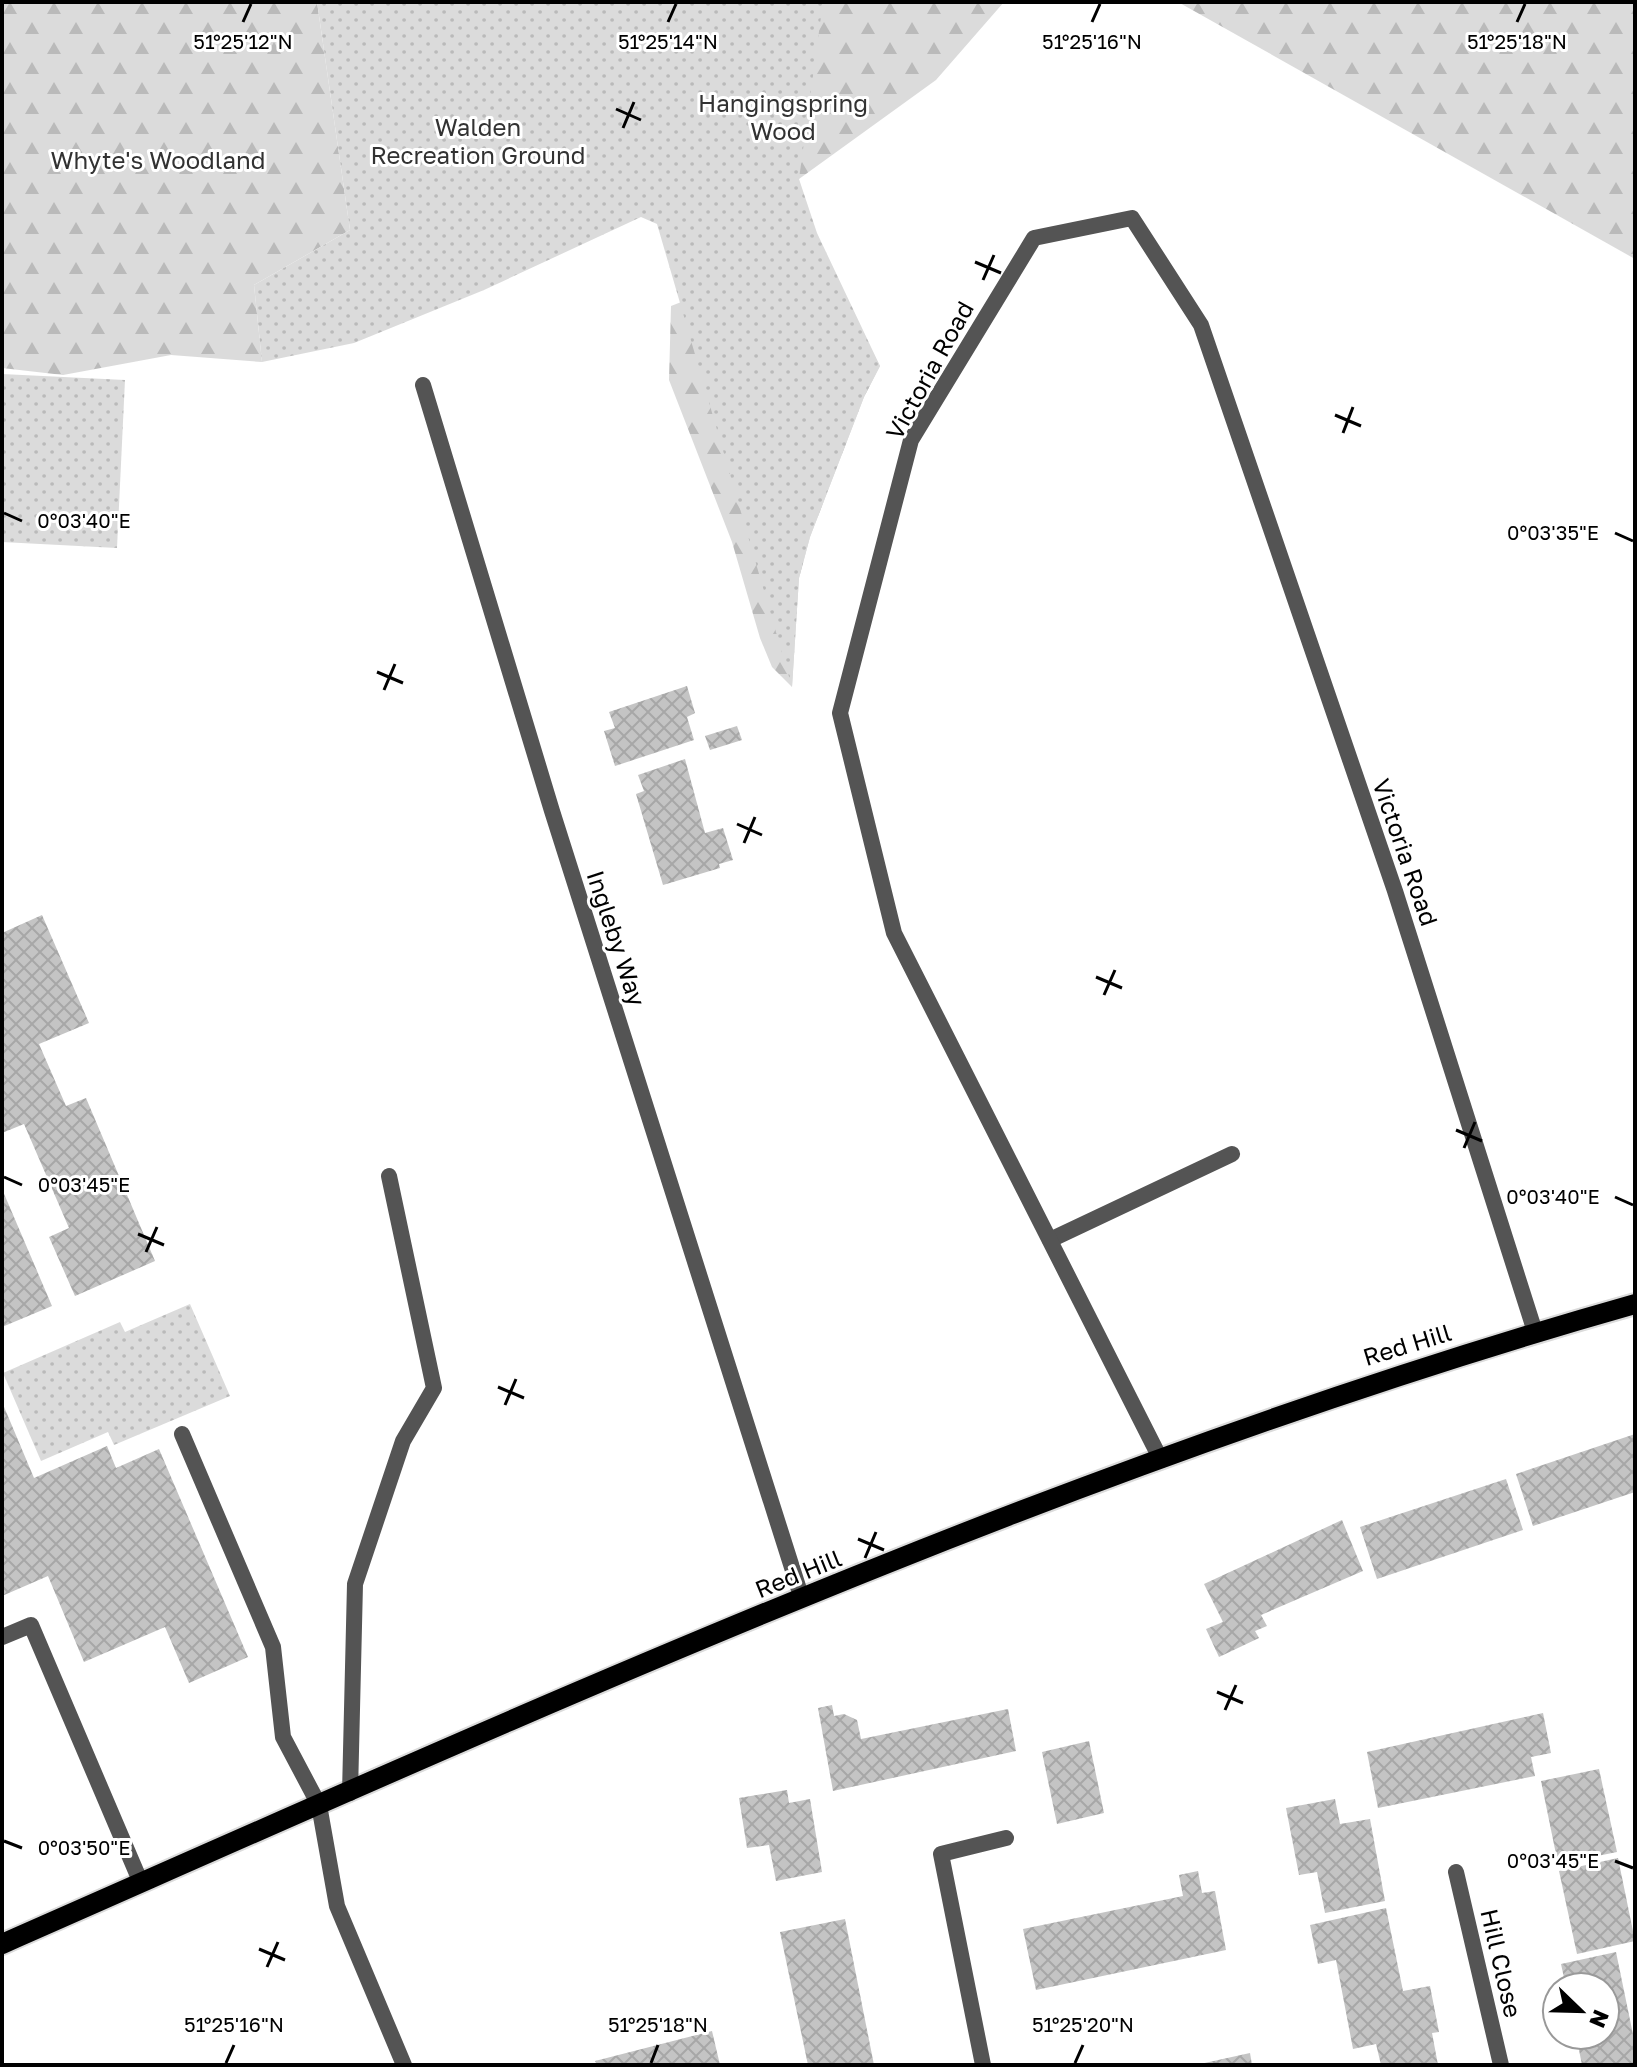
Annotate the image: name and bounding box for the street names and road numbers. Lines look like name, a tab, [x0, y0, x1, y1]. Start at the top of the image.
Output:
street label: Victoria Road	[879, 296, 979, 444]
street label: Victoria Road	[1367, 775, 1445, 929]
street label: Ingleby Way	[581, 867, 653, 1009]
street label: Red Hill	[1359, 1317, 1455, 1371]
street label: Red Hill	[750, 1543, 846, 1603]
street label: Hill Close	[1475, 1906, 1529, 2020]

